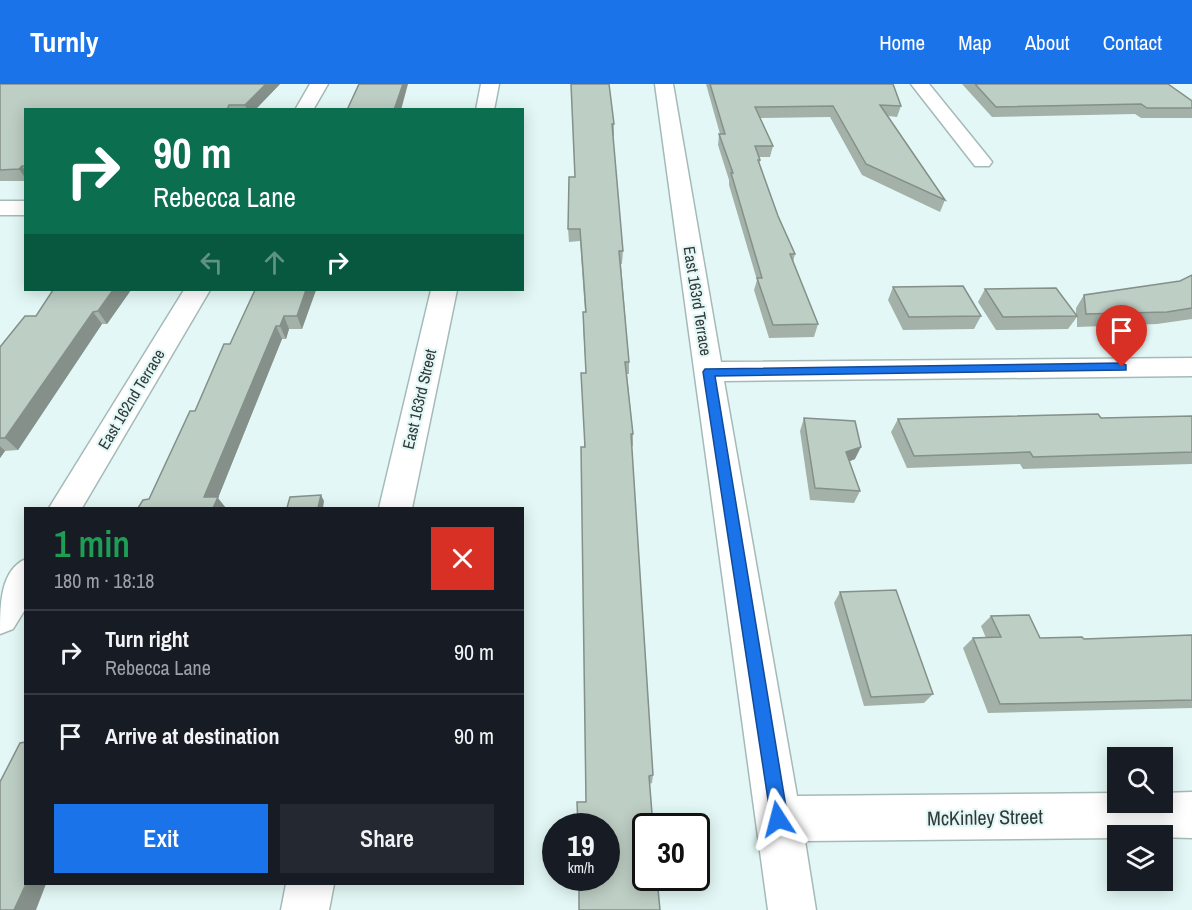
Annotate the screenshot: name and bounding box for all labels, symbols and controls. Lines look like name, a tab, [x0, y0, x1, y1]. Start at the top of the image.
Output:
text: Turnly	[30, 23, 99, 61]
text: Home	[879, 28, 925, 57]
text: Map	[958, 28, 992, 57]
text: About	[1025, 28, 1070, 57]
text: Contact	[1103, 28, 1162, 57]
text: 90 m	[153, 125, 232, 181]
icon: right	[54, 132, 132, 210]
text: Rebecca Lane	[153, 179, 296, 215]
street label: East 163rd Terrace	[678, 245, 718, 357]
icon: left	[195, 246, 228, 279]
icon: ahead	[258, 246, 291, 279]
icon: right	[321, 246, 354, 279]
pin	[1096, 305, 1147, 367]
icon: arrive	[1105, 314, 1138, 347]
street label: East 162nd Terrace	[92, 345, 170, 453]
street label: East 163rd Street	[397, 346, 441, 451]
text: 1 min	[54, 520, 130, 568]
button: close	[431, 527, 494, 590]
text: 180 m · 18:18	[54, 567, 154, 594]
text: Turn right	[105, 624, 189, 654]
icon: right	[54, 636, 87, 669]
text: 90 m	[454, 637, 494, 667]
text: Rebecca Lane	[105, 654, 211, 681]
icon: arrive	[54, 720, 87, 753]
text: Arrive at destination	[105, 721, 279, 751]
text: 90 m	[454, 721, 494, 751]
map controls	[1107, 747, 1173, 891]
button: search	[1107, 747, 1173, 813]
position arrow	[746, 787, 810, 851]
street label: McKinley Street	[927, 802, 1044, 832]
button: Exit	[54, 804, 268, 873]
button: Share	[280, 804, 494, 873]
speed limit sign: 30	[632, 813, 710, 891]
text: 19	[567, 825, 595, 865]
button: layers	[1107, 825, 1173, 891]
text: km/h	[568, 857, 594, 878]

